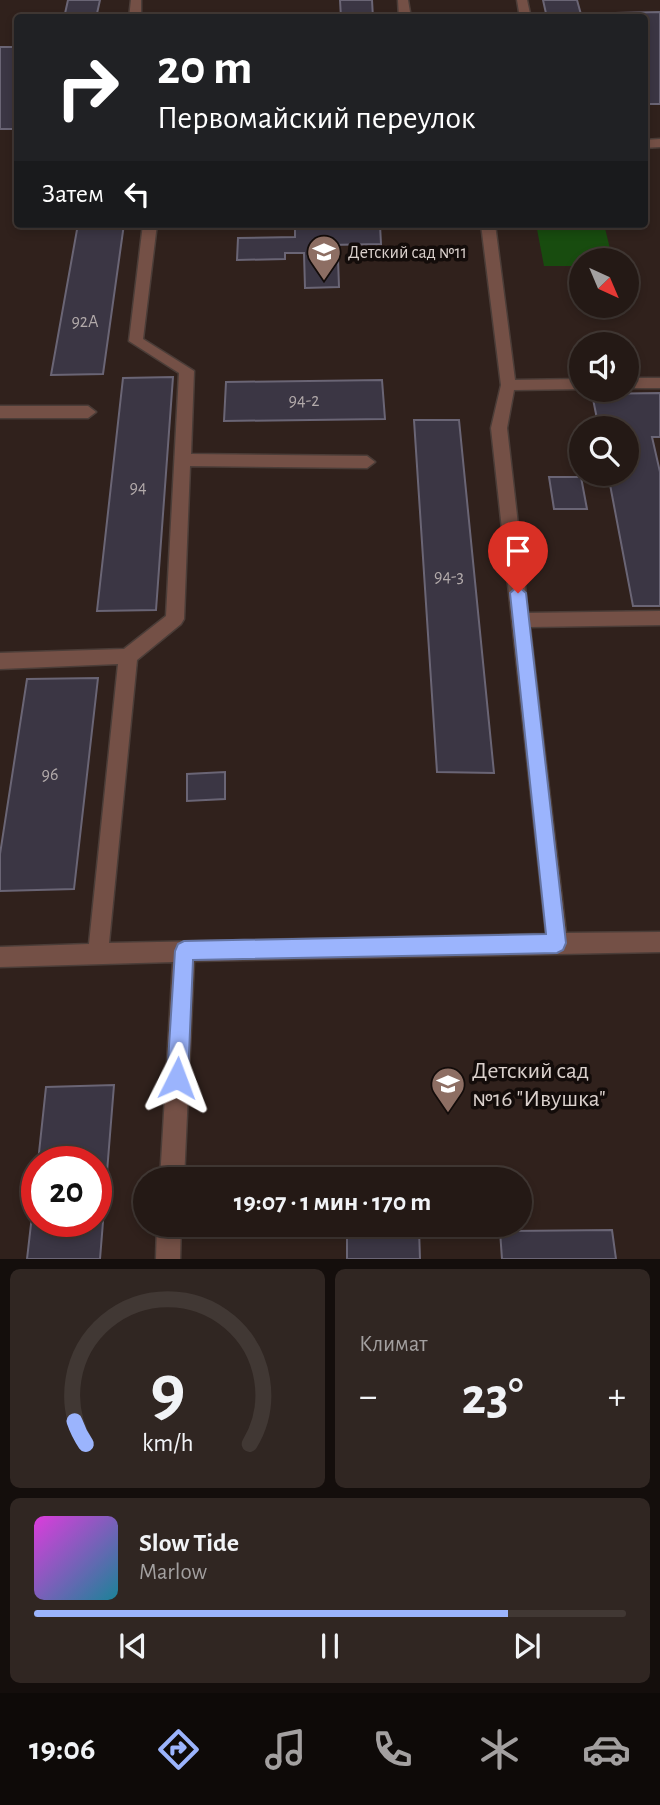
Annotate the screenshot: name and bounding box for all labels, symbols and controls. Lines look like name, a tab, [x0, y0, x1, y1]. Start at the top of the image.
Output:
icon: right	[42, 42, 133, 133]
text: 20 m	[157, 44, 253, 93]
text: Первомайский переулок	[157, 102, 475, 134]
icon: left	[118, 175, 156, 213]
text: Затем	[42, 181, 104, 207]
school or university icon: Детский сад №11	[305, 233, 343, 282]
place label: Детский сад №11	[348, 244, 467, 262]
north arrow	[569, 248, 639, 318]
map controls	[569, 248, 639, 486]
house number: 92А	[71, 313, 99, 331]
button: sound	[569, 332, 639, 402]
house number: 94-2	[289, 392, 319, 410]
button: search	[569, 416, 639, 486]
house number: 94	[129, 479, 147, 497]
pin	[488, 521, 548, 593]
icon: arrive	[499, 532, 537, 570]
house number: 94-3	[434, 568, 464, 586]
house number: 96	[42, 766, 58, 784]
position arrow	[140, 1041, 214, 1115]
place label: Детский сад №16 "Ивушка"	[472, 1059, 606, 1111]
school or university icon: Детский сад №16 "Ивушка"	[429, 1065, 467, 1114]
speed limit sign: 20	[21, 1146, 112, 1237]
text: 19:07 · 1 мин · 170 m	[234, 1189, 431, 1215]
text: Климат	[359, 1333, 428, 1356]
text: 9	[150, 1357, 185, 1430]
text: 23°	[461, 1371, 524, 1423]
text: −	[359, 1378, 377, 1416]
text: +	[608, 1378, 626, 1416]
text: km/h	[142, 1431, 193, 1456]
text: Slow Tide	[139, 1530, 239, 1556]
text: Marlow	[139, 1561, 207, 1584]
icon: previous	[114, 1627, 152, 1665]
icon: pause	[311, 1627, 349, 1665]
icon: next	[508, 1627, 546, 1665]
icon: directions	[154, 1725, 203, 1774]
icon: music	[261, 1725, 310, 1774]
icon: phone	[368, 1725, 417, 1774]
icon: climate	[475, 1725, 524, 1774]
icon: car	[582, 1725, 631, 1774]
text: 19:06	[29, 1733, 95, 1765]

